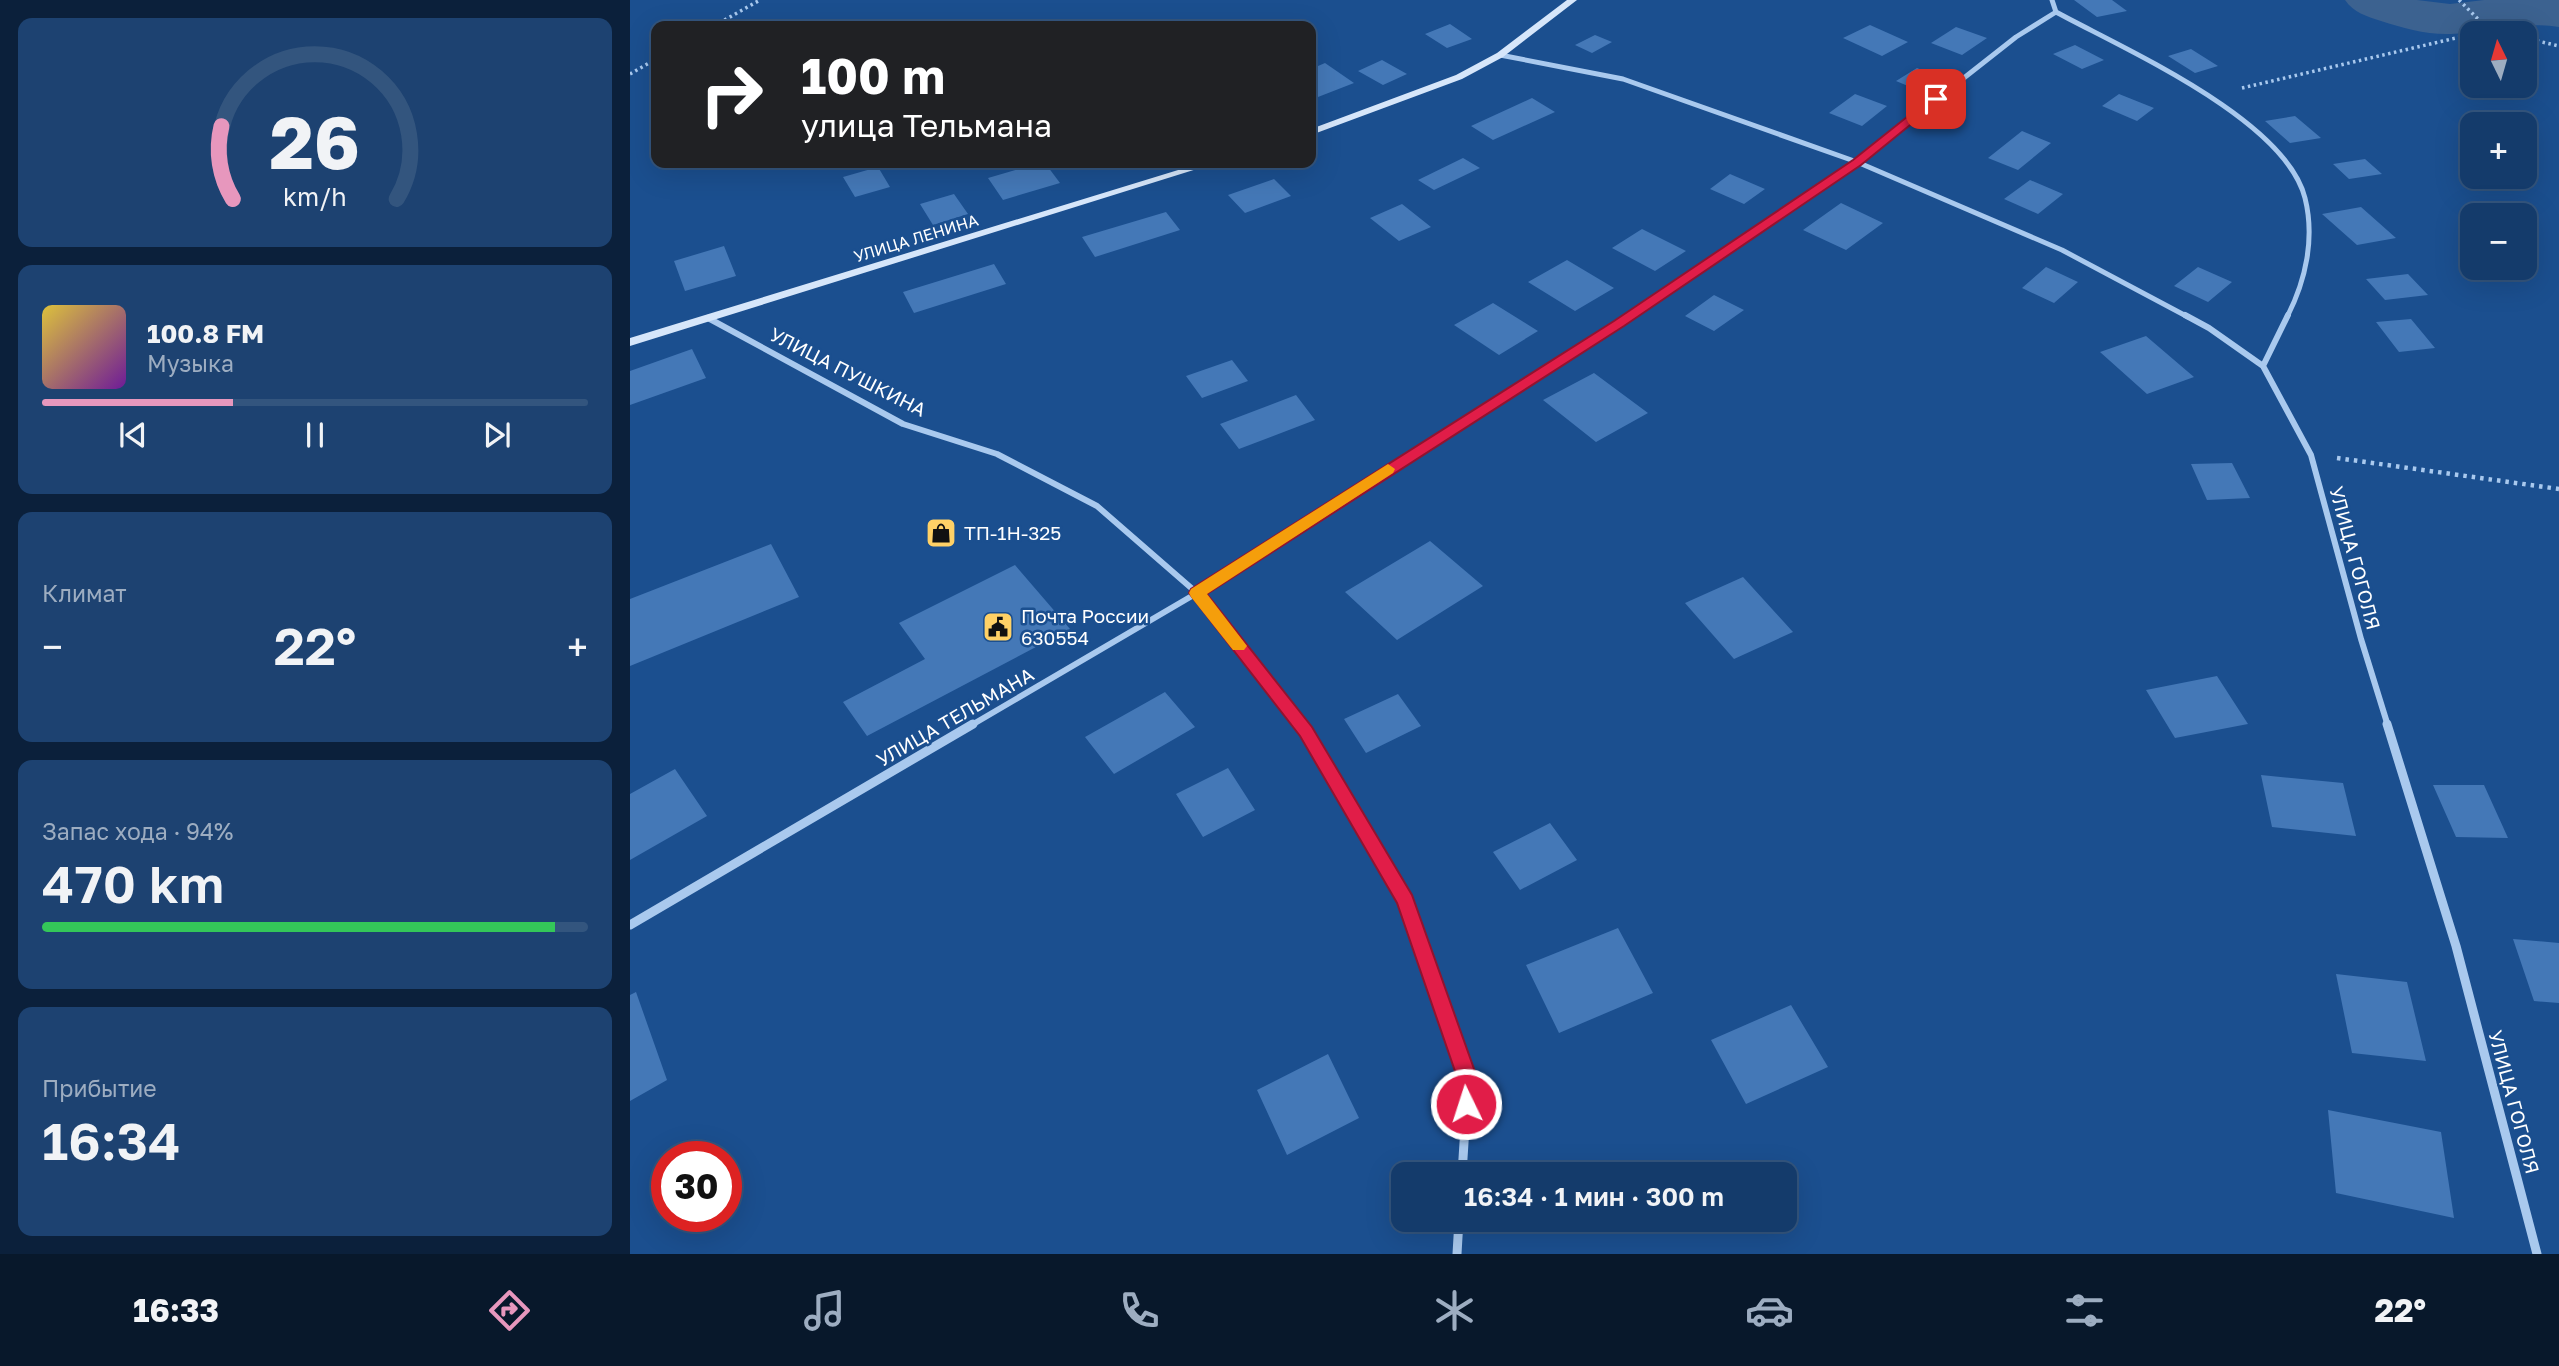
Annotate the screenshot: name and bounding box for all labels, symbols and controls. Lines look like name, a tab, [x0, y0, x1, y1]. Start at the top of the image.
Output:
north arrow	[2460, 21, 2538, 98]
map controls	[2460, 21, 2537, 280]
text: 100 m	[801, 46, 945, 105]
icon: right	[686, 49, 777, 140]
pin	[1906, 69, 1966, 129]
icon: arrive	[1917, 80, 1955, 118]
text: 26	[270, 98, 360, 185]
text: улица Тельмана	[801, 106, 1052, 144]
button: +	[2460, 112, 2537, 189]
text: km/h	[283, 180, 347, 211]
button: −	[2460, 203, 2537, 280]
street label: УЛИЦА ЛЕНИНА	[851, 209, 981, 266]
text: 100.8 FM	[147, 318, 264, 349]
street label: УЛИЦА ПУШКИНА	[766, 322, 931, 421]
text: Музыка	[147, 349, 234, 377]
icon: previous	[114, 416, 152, 454]
icon: pause	[296, 416, 334, 454]
icon: next	[478, 416, 516, 454]
street label: УЛИЦА ГОГОЛЯ	[2325, 484, 2386, 632]
shop icon: ТП-1Н-325	[924, 516, 958, 550]
place label: ТП-1Н-325	[964, 521, 1061, 544]
text: Климат	[42, 579, 127, 607]
place label: Почта России 630554	[1021, 604, 1149, 649]
public building icon: Почта России 630554	[981, 610, 1015, 644]
text: 22°	[274, 614, 356, 676]
text: −	[42, 624, 63, 669]
text: +	[567, 624, 588, 669]
street label: УЛИЦА ТЕЛЬМАНА	[872, 662, 1038, 771]
text: Запас хода · 94%	[42, 817, 233, 845]
text: 470 km	[42, 852, 224, 914]
street label: УЛИЦА ГОГОЛЯ	[2484, 1028, 2545, 1176]
position arrow	[1429, 1067, 1503, 1141]
text: Прибытие	[42, 1074, 157, 1102]
text: 16:34	[42, 1109, 181, 1171]
speed limit sign: 30	[651, 1141, 742, 1232]
text: 16:34 · 1 мин · 300 m	[1464, 1181, 1724, 1212]
icon: directions	[485, 1286, 534, 1335]
icon: music	[800, 1286, 849, 1335]
icon: phone	[1115, 1286, 1164, 1335]
icon: climate	[1430, 1286, 1479, 1335]
icon: car	[1745, 1286, 1794, 1335]
icon: filters	[2060, 1286, 2109, 1335]
text: 16:33	[133, 1291, 219, 1329]
text: 22°	[2375, 1291, 2426, 1329]

